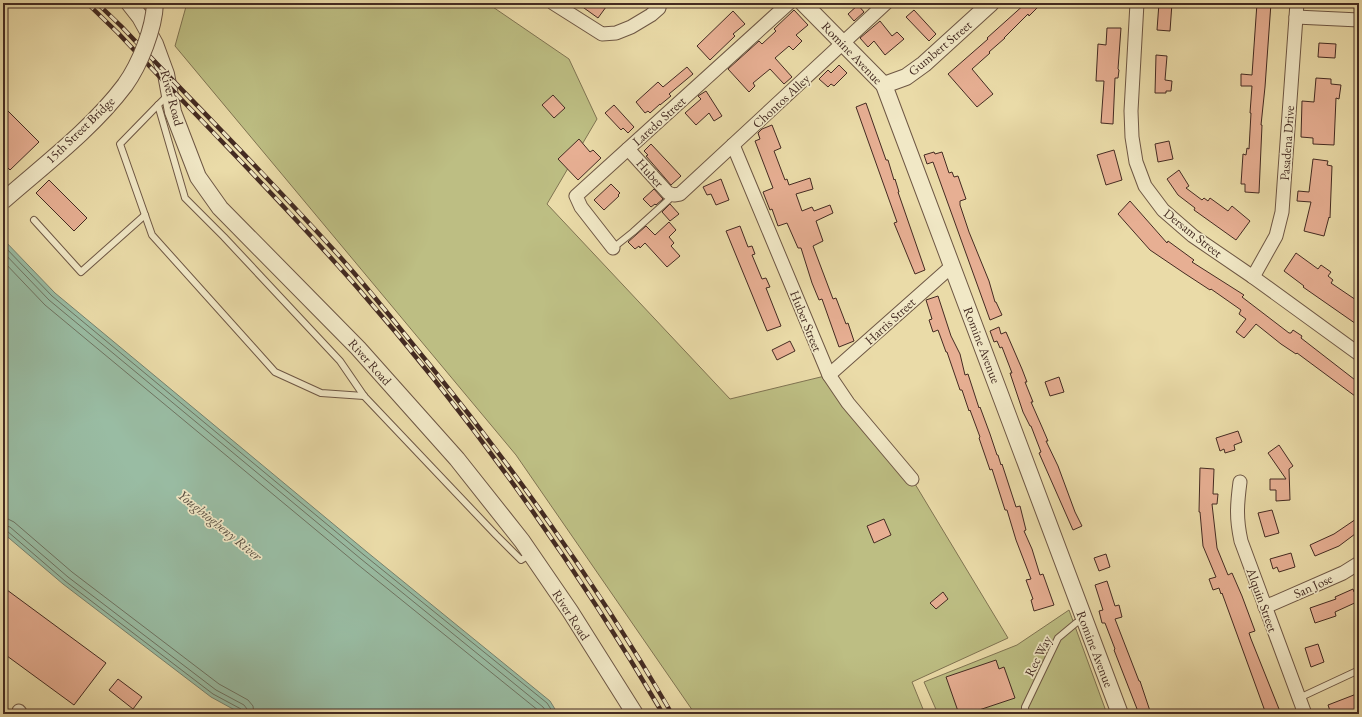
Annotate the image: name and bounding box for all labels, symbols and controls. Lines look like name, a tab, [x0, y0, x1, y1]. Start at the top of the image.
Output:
street label: Gumbert Street	[905, 16, 975, 80]
street label: Romine Avenue	[818, 18, 886, 88]
street label: River Road	[156, 68, 188, 128]
street label: Chontos Alley	[749, 70, 814, 132]
street label: 15th Street Bridge	[42, 93, 118, 167]
street label: Laredo Street	[629, 93, 689, 149]
street label: Pasadena Drive	[1276, 105, 1298, 181]
street label: Huber	[632, 155, 668, 192]
street label: Dersam Street	[1160, 205, 1226, 261]
street label: Huber Street	[786, 288, 826, 354]
street label: Harris Street	[861, 294, 919, 348]
street label: Romine Avenue	[960, 304, 1004, 386]
street label: River Road	[345, 335, 396, 389]
water label: Youghiogheny River	[174, 486, 266, 565]
street label: Alquin Street	[1242, 565, 1281, 634]
street label: San Jose	[1291, 570, 1335, 602]
street label: River Road	[548, 586, 594, 644]
street label: Romine Avenue	[1073, 608, 1117, 690]
street label: Rec Way	[1021, 633, 1056, 679]

